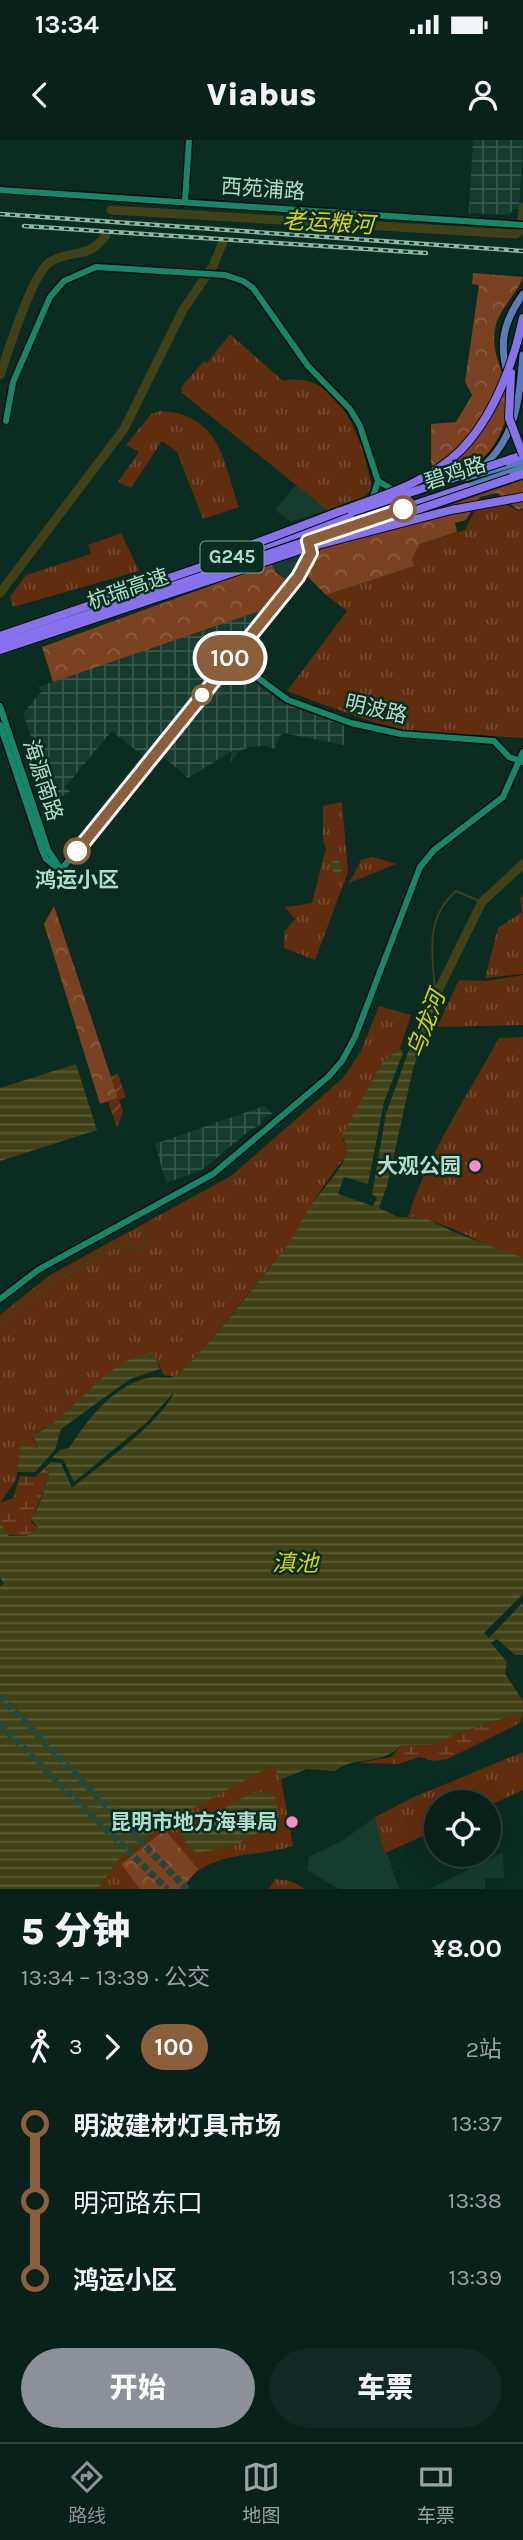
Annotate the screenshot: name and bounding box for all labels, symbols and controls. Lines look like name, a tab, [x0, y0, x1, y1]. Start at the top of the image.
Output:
text: 13:34	[35, 9, 99, 40]
icon: back	[21, 76, 59, 114]
text: Viabus	[206, 76, 317, 113]
icon: person	[464, 76, 502, 114]
street label: 西苑浦路	[220, 174, 306, 204]
water label: 老运粮河	[281, 207, 379, 239]
street label: 碧鸡路	[421, 452, 489, 494]
unlabelled marker	[390, 496, 416, 522]
road number: G245	[201, 542, 264, 572]
street label: 杭瑞高速	[84, 564, 172, 614]
line badge: 100	[190, 635, 270, 681]
text: 100	[211, 644, 249, 672]
unlabelled marker	[192, 685, 212, 705]
street label: 明波路	[343, 690, 409, 728]
street label: 海源南路	[19, 736, 67, 824]
marker: 鸿运小区	[64, 838, 90, 864]
place label: 鸿运小区	[35, 868, 119, 892]
water label: 乌龙河	[401, 983, 452, 1061]
place label: 大观公园	[377, 1154, 461, 1178]
marker: 大观公园	[467, 1158, 483, 1174]
water label: 滇池	[272, 1550, 320, 1577]
map controls	[424, 1790, 501, 1867]
button: locate	[424, 1790, 501, 1867]
place label: 昆明市地方海事局	[110, 1810, 278, 1834]
marker: 昆明市地方海事局	[284, 1814, 300, 1830]
text: 5 分钟	[21, 1909, 130, 1954]
text: ¥8.00	[431, 1933, 502, 1964]
text: 13:34 – 13:39 · 公交	[21, 1964, 210, 1991]
icon: walk	[21, 2028, 59, 2066]
icon: forward	[93, 2028, 131, 2066]
text: 3	[69, 2033, 83, 2060]
text: 100	[155, 2033, 194, 2061]
text: 2站	[466, 2036, 502, 2063]
text: 13:37	[451, 2110, 502, 2137]
text: 明波建材灯具市场	[73, 2111, 281, 2142]
text: 13:38	[448, 2187, 502, 2214]
text: 明河路东口	[73, 2188, 203, 2219]
text: 13:39	[449, 2264, 502, 2291]
text: 鸿运小区	[73, 2265, 177, 2296]
button: 开始	[21, 2348, 255, 2428]
button: 车票	[269, 2348, 502, 2428]
tab: 路线	[68, 2458, 106, 2527]
tab: 地图	[242, 2458, 281, 2527]
tab: 车票	[417, 2458, 455, 2527]

